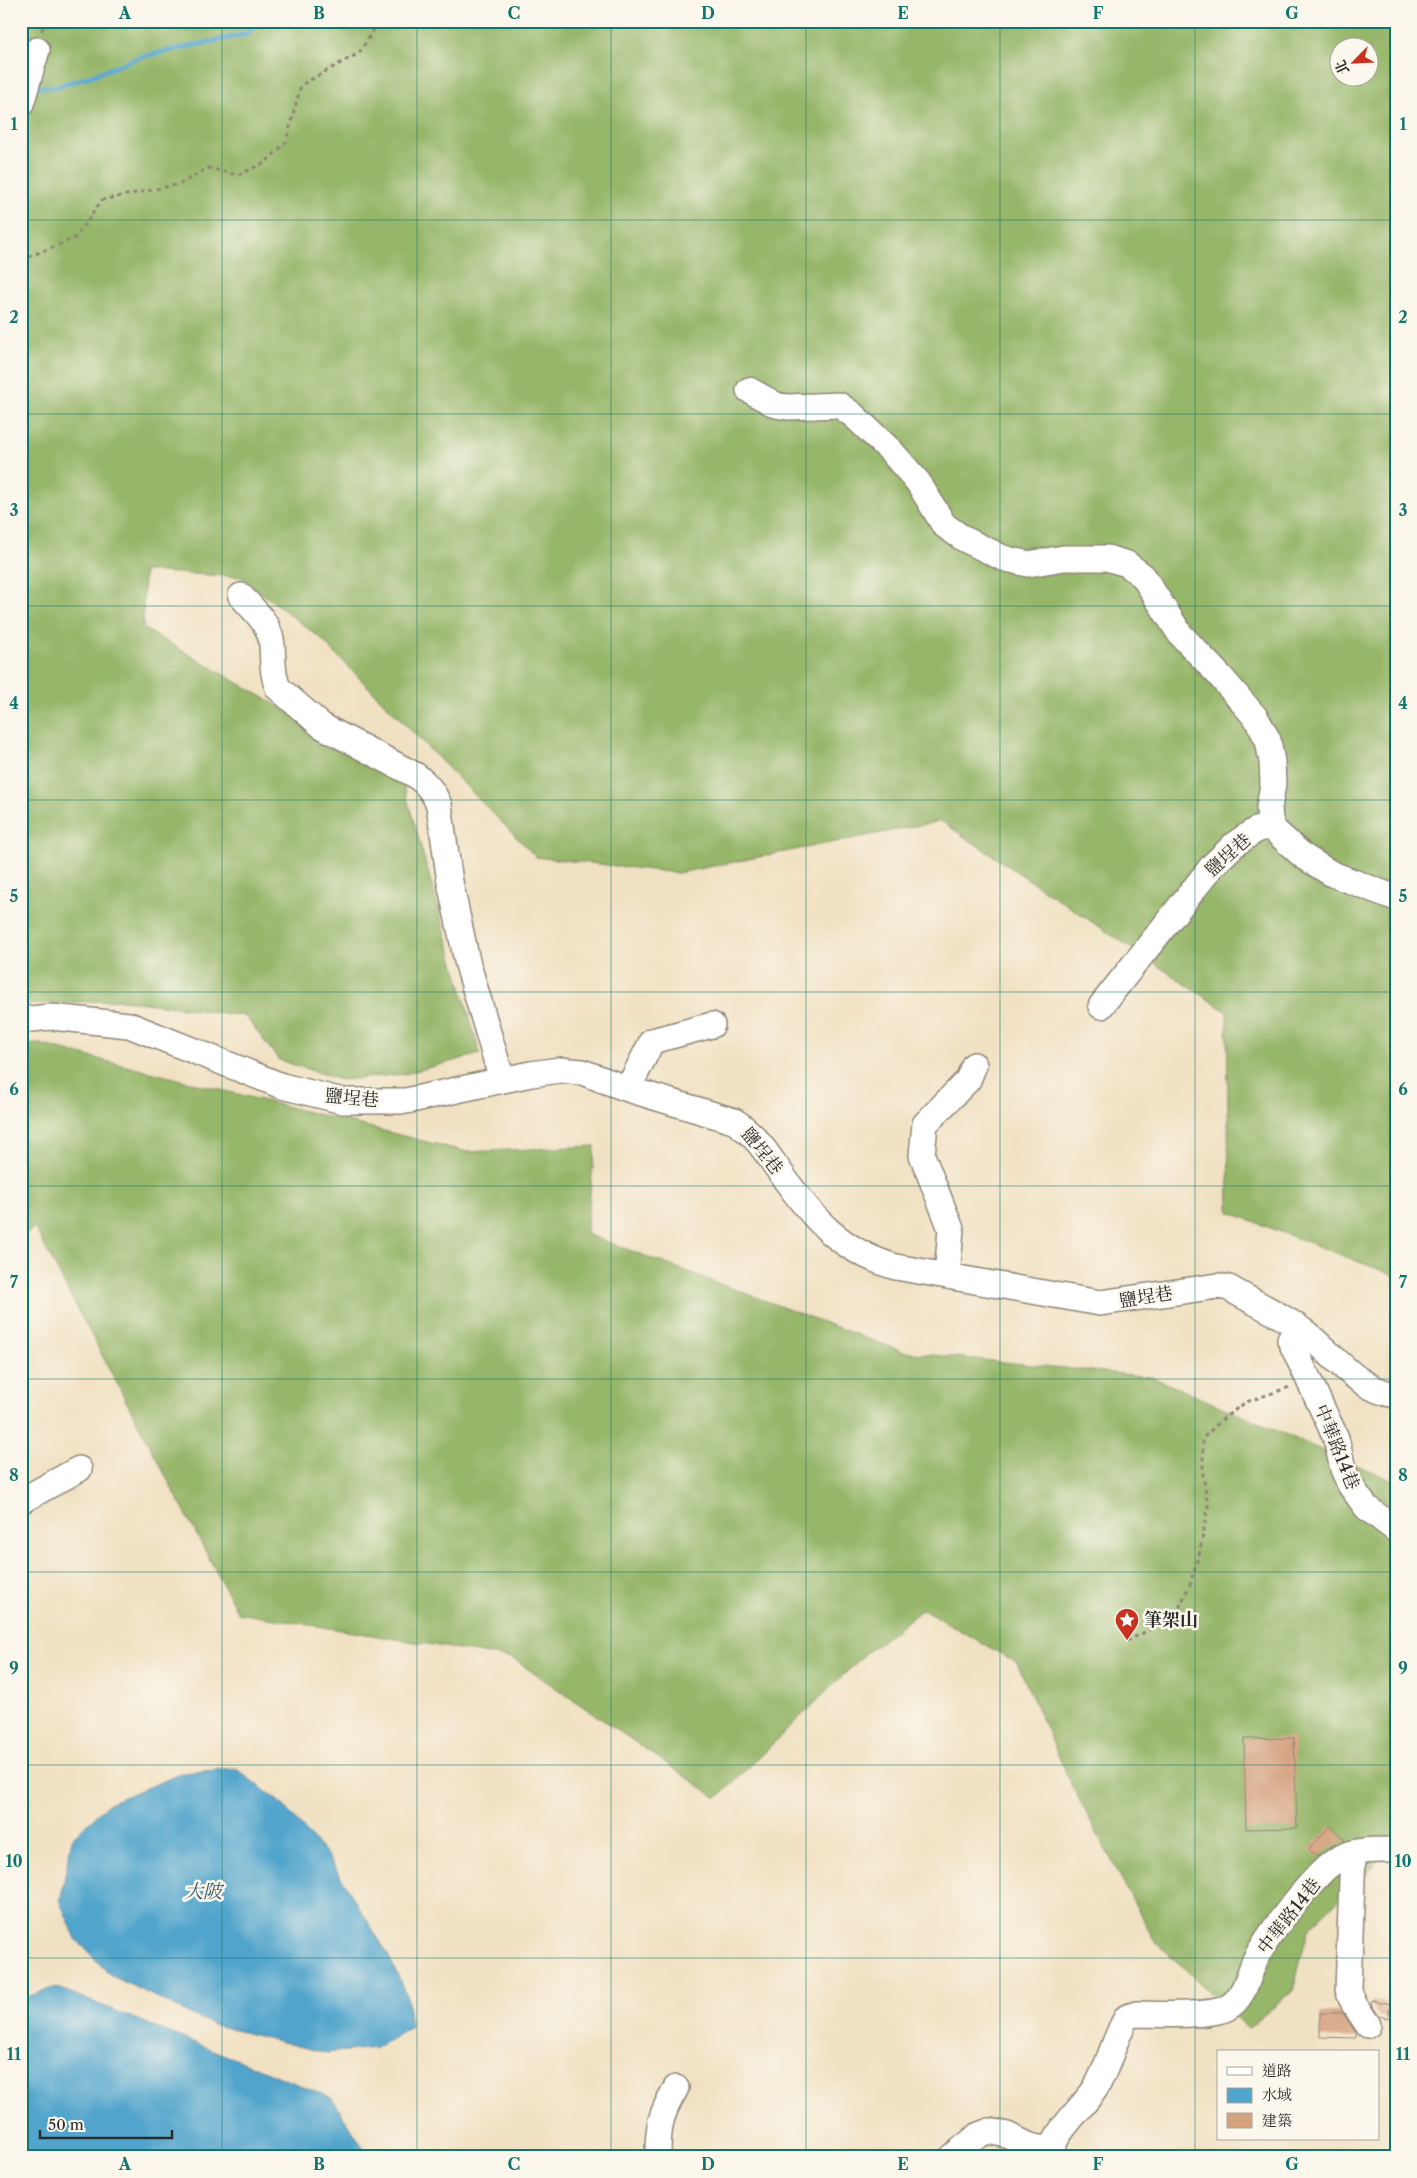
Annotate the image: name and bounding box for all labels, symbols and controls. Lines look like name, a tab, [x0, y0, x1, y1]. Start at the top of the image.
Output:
text: A	[118, 3, 132, 23]
text: B	[313, 3, 325, 23]
text: C	[508, 3, 520, 23]
text: D	[701, 3, 715, 23]
text: E	[897, 3, 909, 23]
text: F	[1093, 3, 1104, 23]
text: G	[1285, 3, 1299, 23]
north arrow	[1330, 38, 1380, 88]
text: 北	[1331, 57, 1353, 77]
text: 1	[10, 114, 18, 134]
text: 1	[1399, 114, 1407, 134]
text: 2	[9, 307, 19, 327]
text: 2	[1398, 307, 1408, 327]
text: 3	[9, 500, 19, 520]
text: 3	[1398, 500, 1408, 520]
text: 4	[9, 693, 19, 713]
text: 4	[1398, 693, 1408, 713]
street label: 鹽埕巷	[1201, 829, 1255, 881]
text: 5	[10, 886, 19, 906]
text: 5	[1399, 886, 1408, 906]
text: 6	[9, 1079, 19, 1099]
text: 6	[1398, 1079, 1408, 1099]
street label: 鹽埕巷	[324, 1085, 380, 1111]
street label: 鹽埕巷	[736, 1123, 788, 1179]
text: 7	[10, 1272, 19, 1292]
text: 7	[1399, 1272, 1408, 1292]
street label: 鹽埕巷	[1118, 1282, 1174, 1312]
street label: 中華路14巷	[1310, 1401, 1364, 1493]
text: 8	[9, 1465, 19, 1485]
text: 8	[1398, 1465, 1408, 1485]
place icon: 筆架山	[1114, 1607, 1140, 1641]
place label: 筆架山	[1144, 1609, 1198, 1631]
text: 9	[9, 1658, 19, 1678]
text: 9	[1398, 1658, 1408, 1678]
text: 10	[5, 1851, 23, 1871]
text: 10	[1394, 1851, 1412, 1871]
street label: 中華路14巷	[1253, 1874, 1325, 1958]
water label: 大陂	[184, 1880, 225, 1903]
text: 11	[7, 2044, 22, 2064]
text: 11	[1396, 2044, 1411, 2064]
legend	[1217, 2050, 1380, 2140]
text: 道路	[1262, 2061, 1292, 2080]
text: 水域	[1262, 2085, 1292, 2104]
scale bar	[40, 2108, 172, 2140]
text: 建築	[1262, 2111, 1292, 2130]
text: 50 m	[48, 2115, 84, 2134]
text: A	[118, 2154, 132, 2174]
text: B	[313, 2154, 325, 2174]
text: C	[508, 2154, 520, 2174]
text: D	[701, 2154, 715, 2174]
text: E	[897, 2154, 909, 2174]
text: F	[1093, 2154, 1104, 2174]
text: G	[1285, 2154, 1299, 2174]

